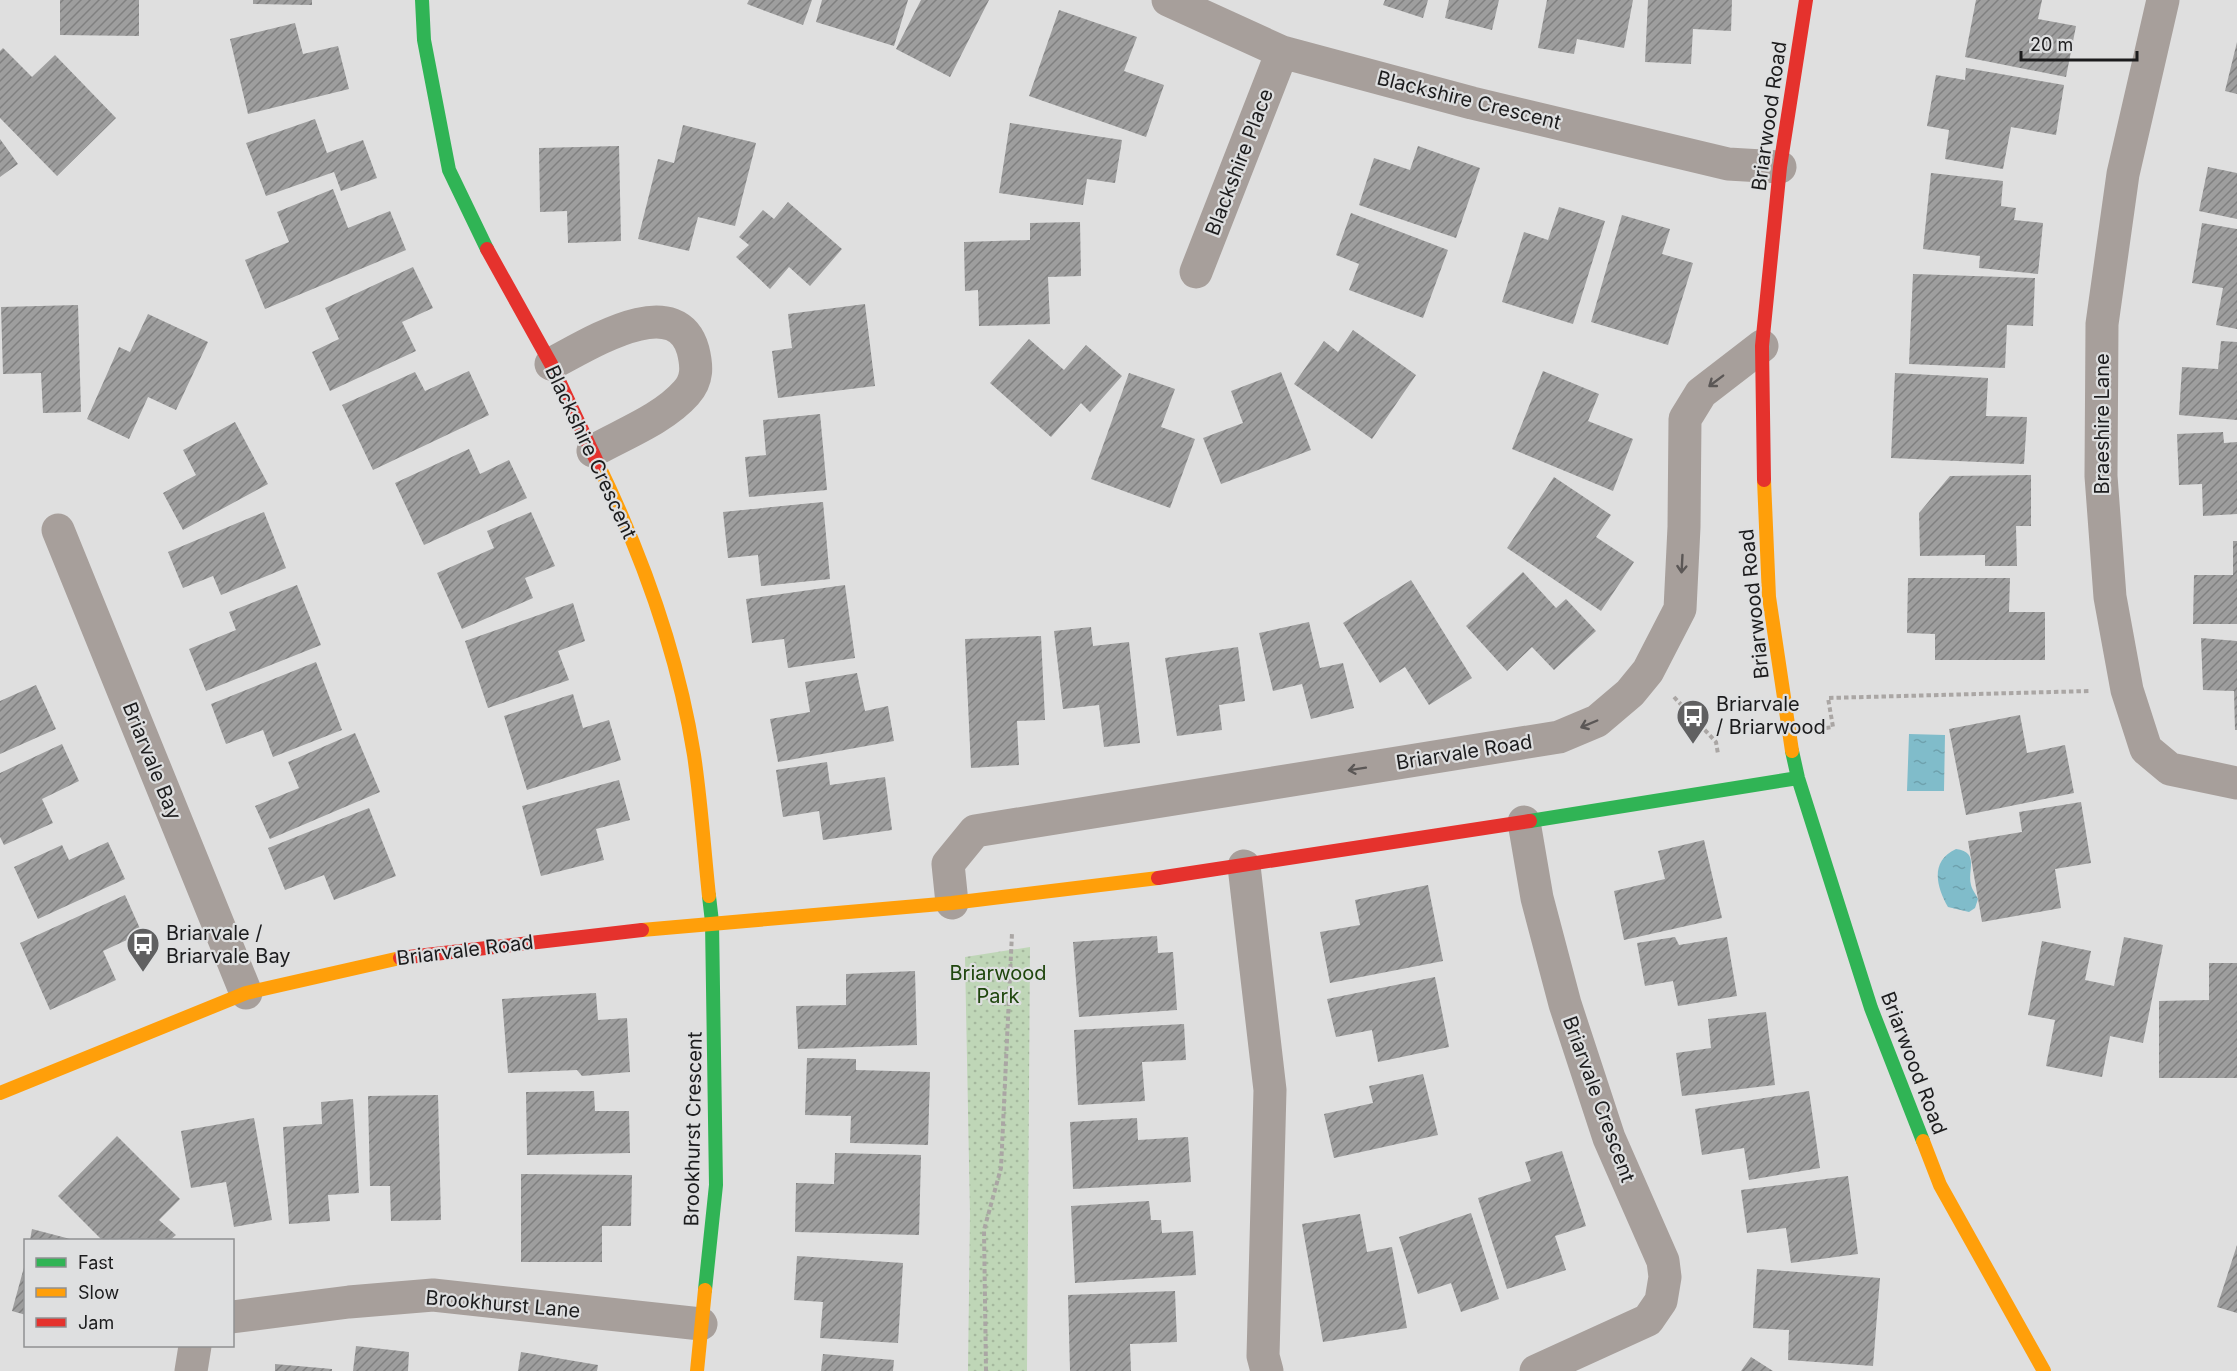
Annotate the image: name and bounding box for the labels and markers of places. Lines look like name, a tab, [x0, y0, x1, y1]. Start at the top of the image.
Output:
place label: Briarvale / Briarwood	[1716, 692, 1826, 739]
bus stop icon: Briarvale / Briarwood	[1675, 698, 1711, 745]
place label: Briarvale / Briarvale Bay	[166, 921, 291, 968]
bus stop icon: Briarvale / Briarvale Bay	[125, 926, 161, 973]

